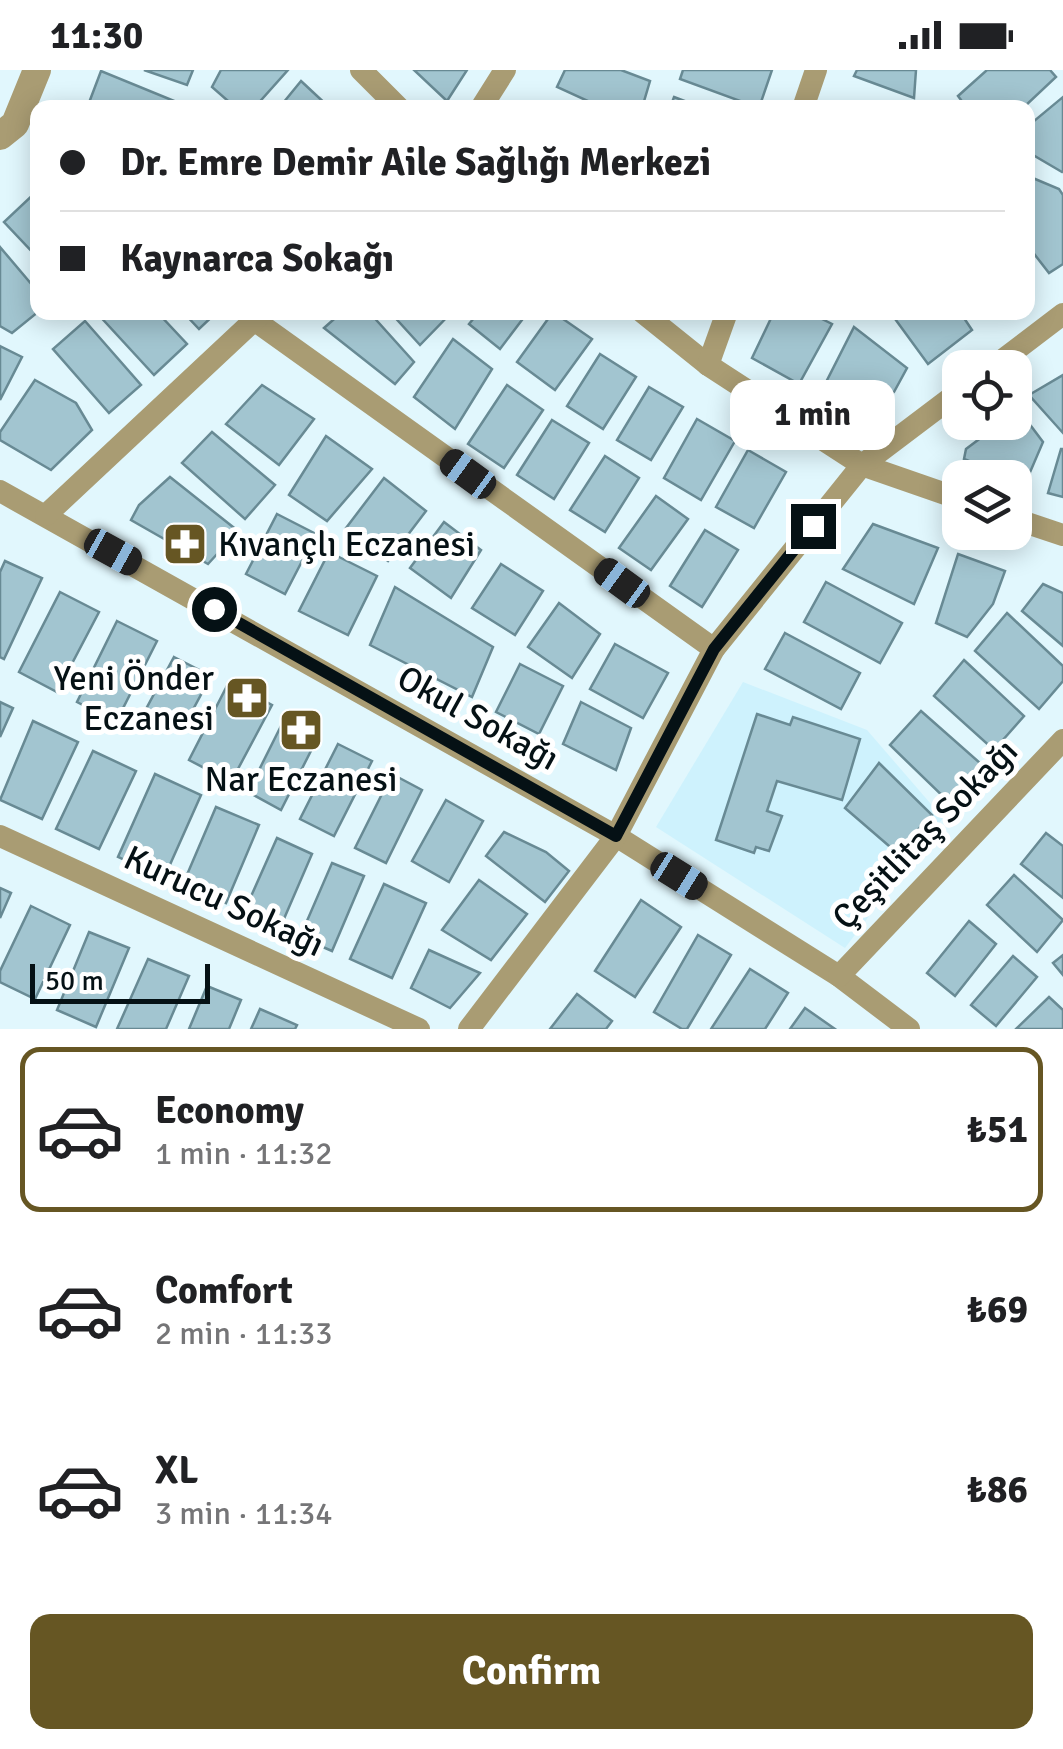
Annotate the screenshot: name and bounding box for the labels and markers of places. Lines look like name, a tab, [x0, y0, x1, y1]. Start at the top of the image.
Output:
pharmacy icon: Kıvançlı Eczanesi	[162, 521, 208, 567]
place label: Kıvançlı Eczanesi	[218, 523, 475, 566]
place label: Yeni Önder Eczanesi	[54, 657, 214, 740]
pharmacy icon: Yeni Önder Eczanesi	[224, 675, 270, 721]
pharmacy icon: Nar Eczanesi	[278, 707, 324, 753]
place label: Nar Eczanesi	[205, 758, 397, 801]

